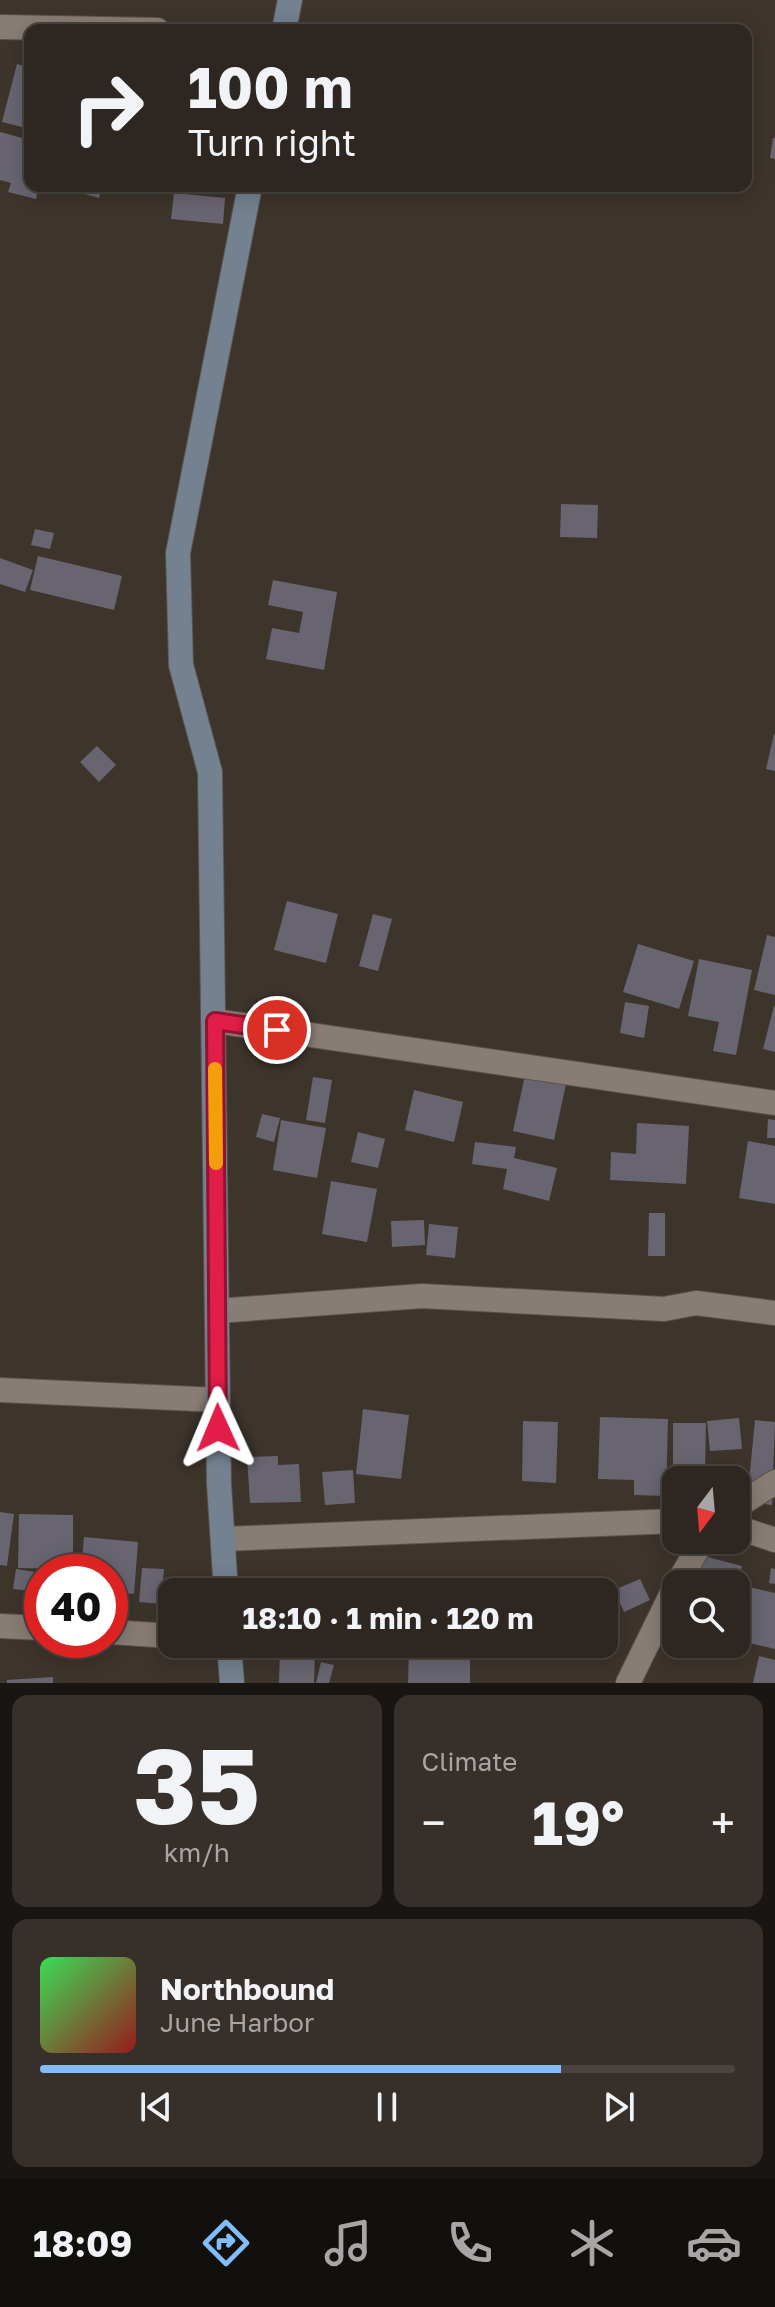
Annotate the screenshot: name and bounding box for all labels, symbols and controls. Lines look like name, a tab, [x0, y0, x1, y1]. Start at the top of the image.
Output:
text: 100 m	[188, 53, 353, 120]
icon: right	[56, 56, 160, 160]
text: Turn right	[188, 121, 356, 164]
pin	[243, 996, 311, 1064]
icon: arrive	[255, 1008, 299, 1052]
position arrow	[176, 1386, 260, 1470]
north arrow	[662, 1466, 750, 1554]
map controls	[662, 1466, 750, 1658]
speed limit sign: 40	[24, 1554, 128, 1658]
button: search	[662, 1570, 750, 1658]
text: 18:10 · 1 min · 120 m	[243, 1600, 533, 1636]
text: 35	[133, 1722, 260, 1847]
text: Climate	[422, 1746, 517, 1777]
text: 19°	[532, 1786, 624, 1858]
text: −	[422, 1796, 446, 1849]
text: +	[711, 1796, 735, 1849]
text: km/h	[164, 1837, 230, 1868]
text: Northbound	[160, 1971, 334, 2007]
text: June Harbor	[160, 2007, 314, 2038]
icon: previous	[134, 2085, 178, 2129]
icon: pause	[365, 2085, 409, 2129]
icon: next	[597, 2085, 641, 2129]
icon: directions	[198, 2215, 254, 2271]
icon: music	[320, 2215, 376, 2271]
icon: phone	[442, 2215, 498, 2271]
icon: climate	[564, 2215, 620, 2271]
icon: car	[686, 2215, 742, 2271]
text: 18:09	[33, 2222, 132, 2265]

